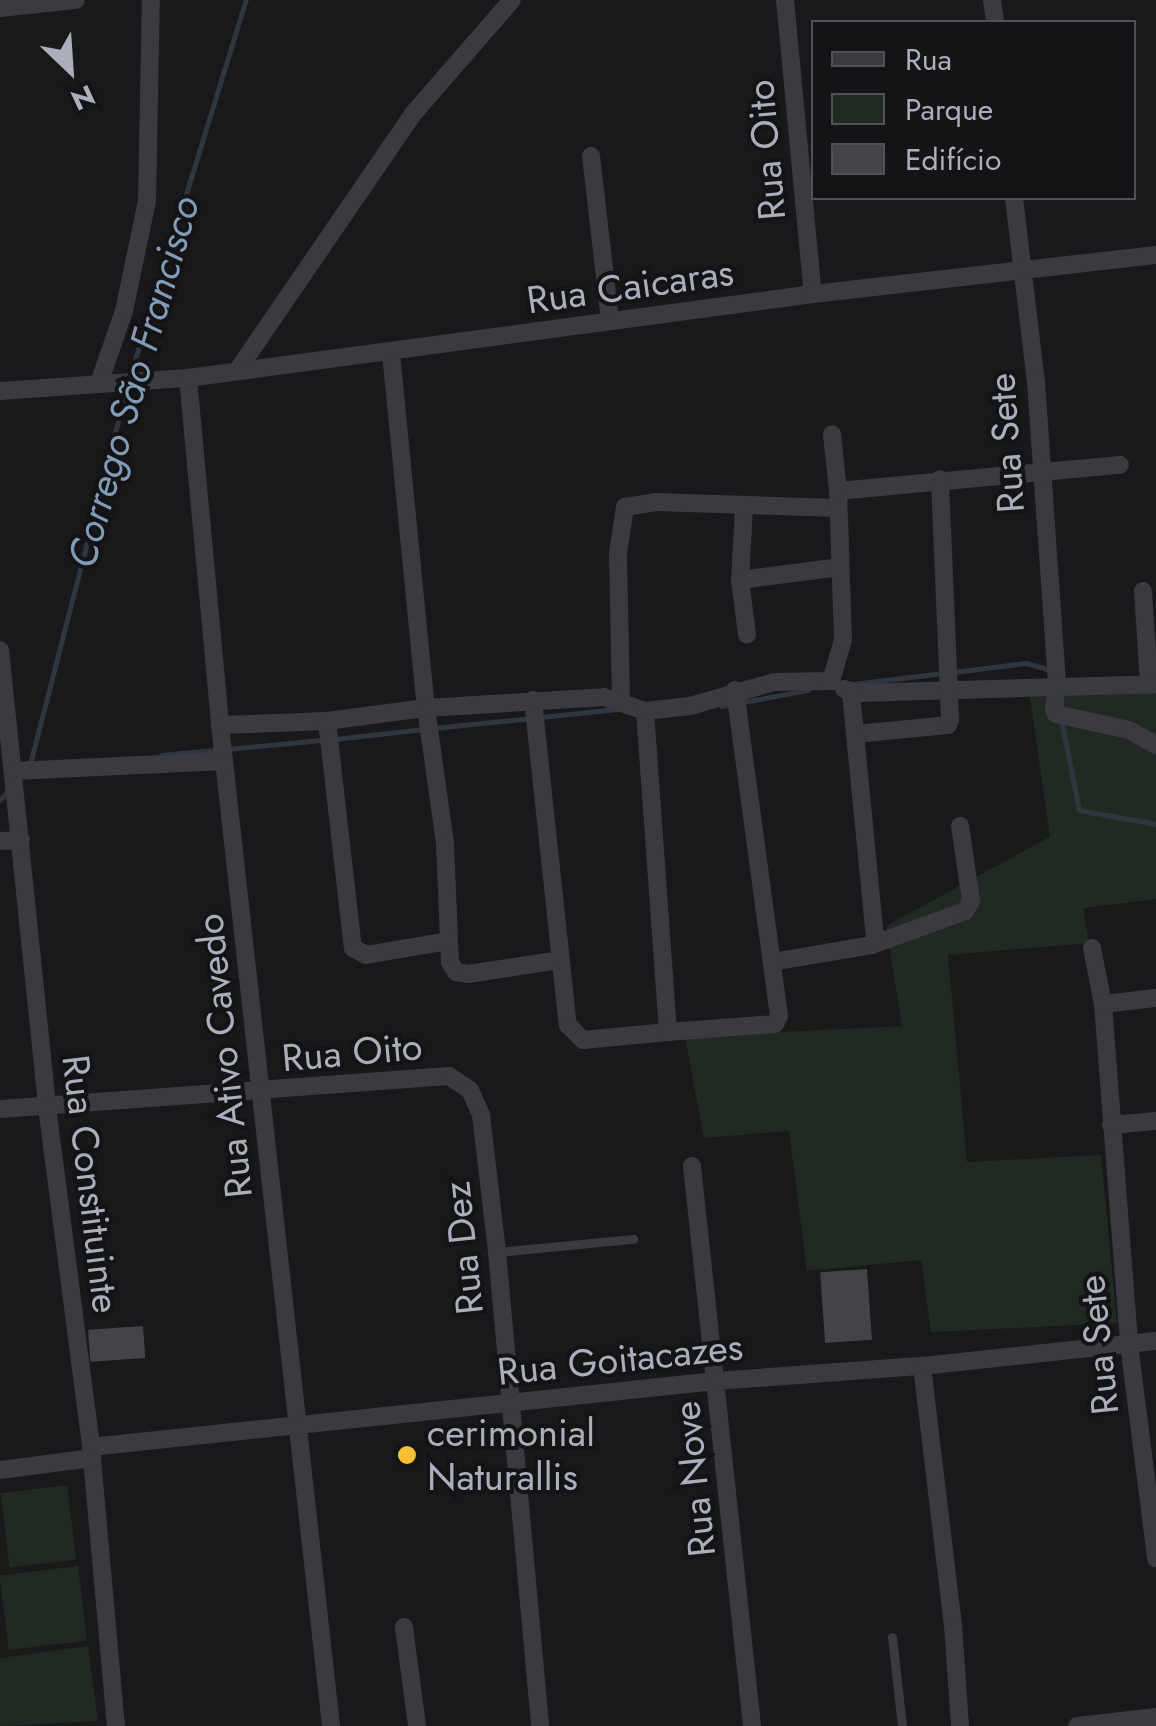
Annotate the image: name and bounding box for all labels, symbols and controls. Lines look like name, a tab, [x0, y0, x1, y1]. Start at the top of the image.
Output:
north arrow	[20, 20, 120, 120]
legend	[811, 20, 1136, 200]
text: Rua	[905, 38, 952, 81]
text: N	[64, 74, 102, 121]
street label: Rua Oito	[737, 78, 795, 222]
text: Parque	[905, 88, 993, 131]
text: Edifício	[905, 138, 1001, 181]
water label: Corrego São Francisco	[57, 191, 209, 573]
street label: Rua Caicaras	[524, 249, 736, 323]
street label: Rua Sete	[978, 372, 1034, 514]
street label: Rua Ativo Cavedo	[186, 912, 262, 1200]
street label: Rua Oito	[280, 1023, 424, 1081]
street label: Rua Constituinte	[53, 1052, 129, 1316]
street label: Rua Dez	[433, 1179, 493, 1317]
street label: Rua Sete	[1068, 1273, 1128, 1417]
street label: Rua Goitacazes	[495, 1323, 745, 1395]
street label: Rua Nove	[663, 1399, 725, 1559]
place label: cerimonial Naturallis	[427, 1410, 595, 1500]
marker: cerimonial Naturallis	[396, 1444, 418, 1466]

